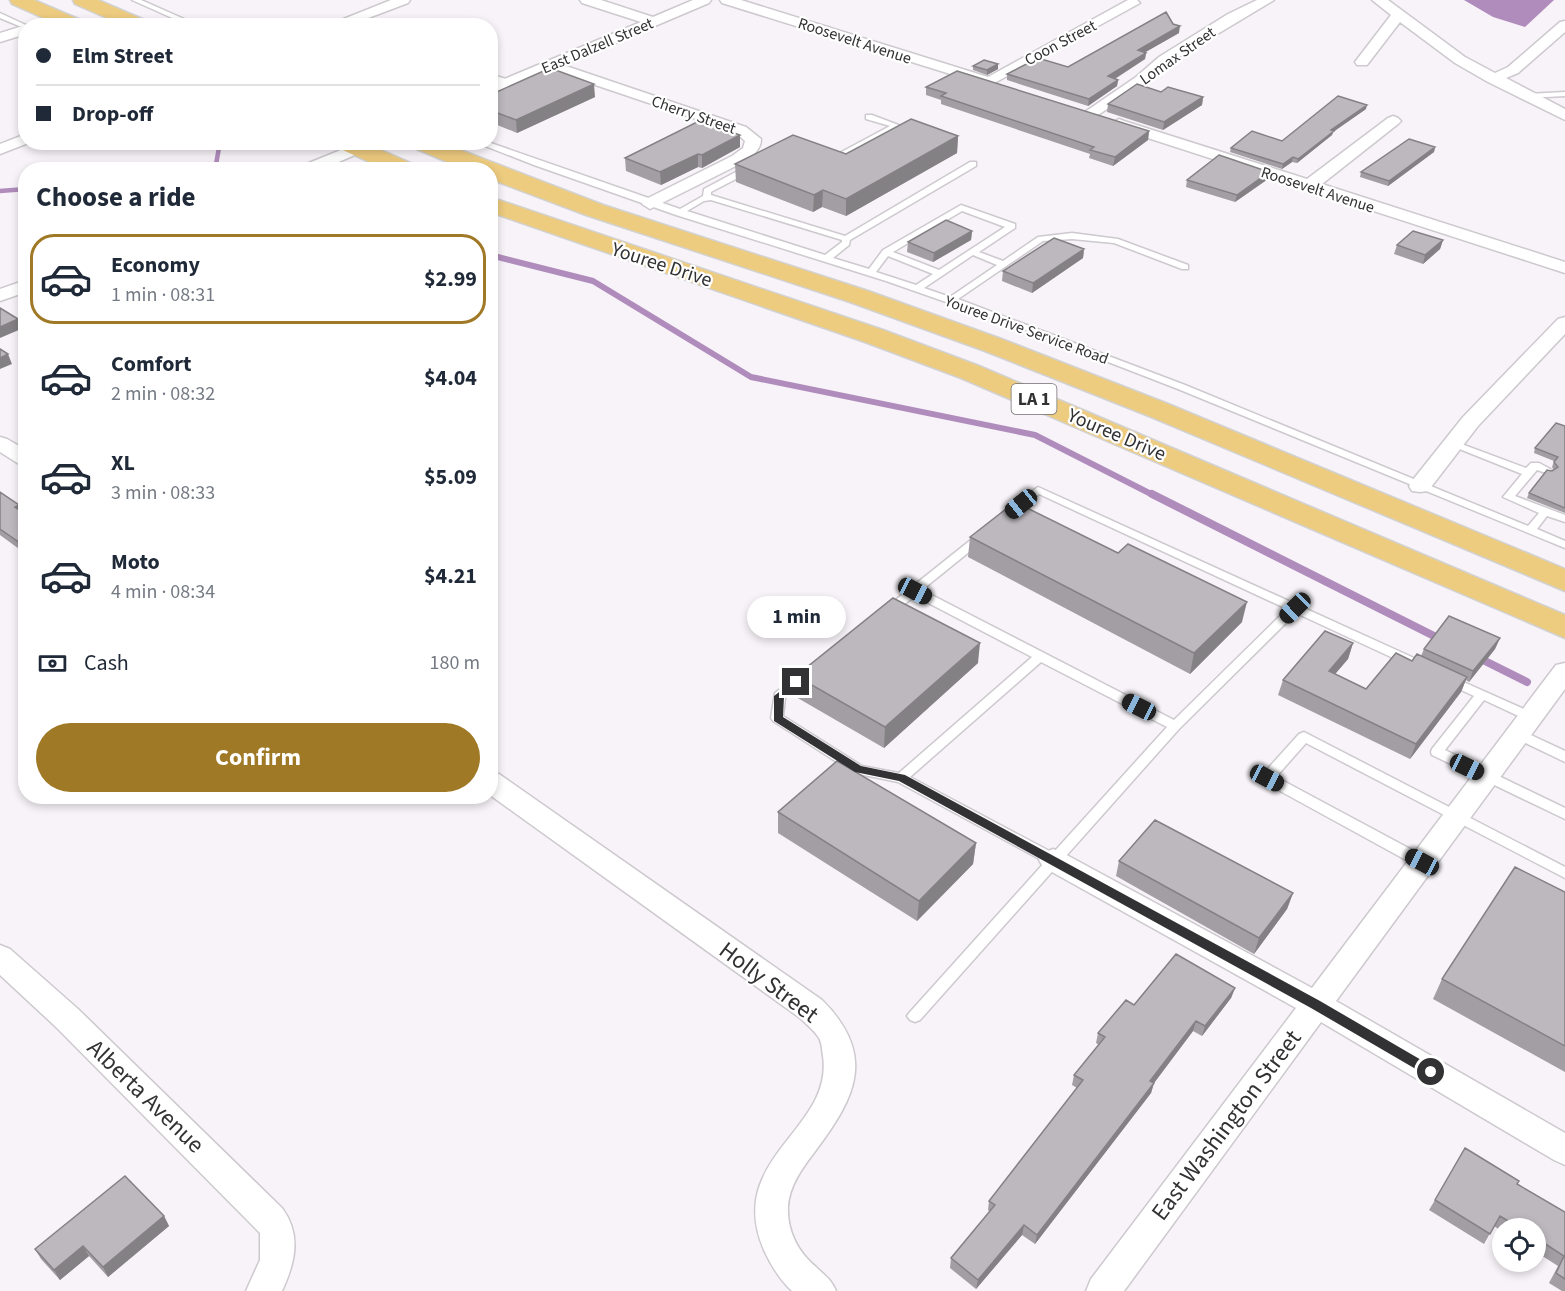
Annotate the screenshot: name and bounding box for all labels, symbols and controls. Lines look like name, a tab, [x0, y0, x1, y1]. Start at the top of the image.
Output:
street label: East Dalzell Street	[538, 12, 657, 79]
street label: Roosevelt Avenue	[795, 12, 914, 70]
street label: Coon Street	[1021, 14, 1101, 71]
street label: Lomax Street	[1135, 21, 1220, 90]
text: Elm Street	[72, 40, 173, 72]
street label: Cherry Street	[648, 90, 739, 140]
text: Drop-off	[72, 98, 153, 130]
street label: Roosevelt Avenue	[1258, 161, 1377, 219]
text: Choose a ride	[36, 178, 196, 217]
street label: Youree Drive	[607, 235, 716, 294]
text: Economy	[111, 249, 200, 281]
icon: car	[39, 252, 93, 306]
text: $2.99	[424, 263, 477, 295]
text: 1 min · 08:31	[111, 281, 215, 309]
street label: Youree Drive Service Road	[941, 290, 1112, 370]
text: Comfort	[111, 348, 192, 380]
icon: car	[39, 351, 93, 405]
text: $4.04	[424, 362, 477, 394]
text: 2 min · 08:32	[111, 380, 215, 408]
road number: LA 1	[1012, 384, 1056, 414]
street label: Youree Drive	[1062, 401, 1170, 468]
text: XL	[111, 447, 135, 479]
icon: car	[39, 450, 93, 504]
text: $5.09	[424, 461, 477, 493]
text: 3 min · 08:33	[111, 479, 215, 507]
car	[1001, 486, 1041, 522]
text: Moto	[111, 546, 160, 578]
icon: car	[39, 549, 93, 603]
text: $4.21	[424, 560, 477, 592]
car	[895, 575, 935, 607]
text: 4 min · 08:34	[111, 578, 215, 606]
car	[1276, 589, 1314, 627]
callout: 1 min	[746, 595, 846, 637]
text: 1 min	[772, 603, 821, 631]
icon: cash	[36, 647, 69, 680]
text: Cash	[84, 647, 129, 679]
text: 180 m	[430, 649, 480, 677]
route end	[782, 668, 809, 695]
car	[1119, 691, 1159, 723]
button: Confirm	[36, 723, 480, 792]
car	[1447, 751, 1487, 783]
car	[1247, 762, 1287, 794]
car	[1402, 846, 1442, 878]
street label: Holly Street	[711, 933, 826, 1032]
street label: East Washington Street	[1143, 1023, 1310, 1228]
street label: Alberta Avenue	[79, 1031, 212, 1161]
route start	[1417, 1058, 1444, 1085]
map controls	[1492, 1218, 1546, 1272]
button: locate	[1492, 1218, 1546, 1272]

